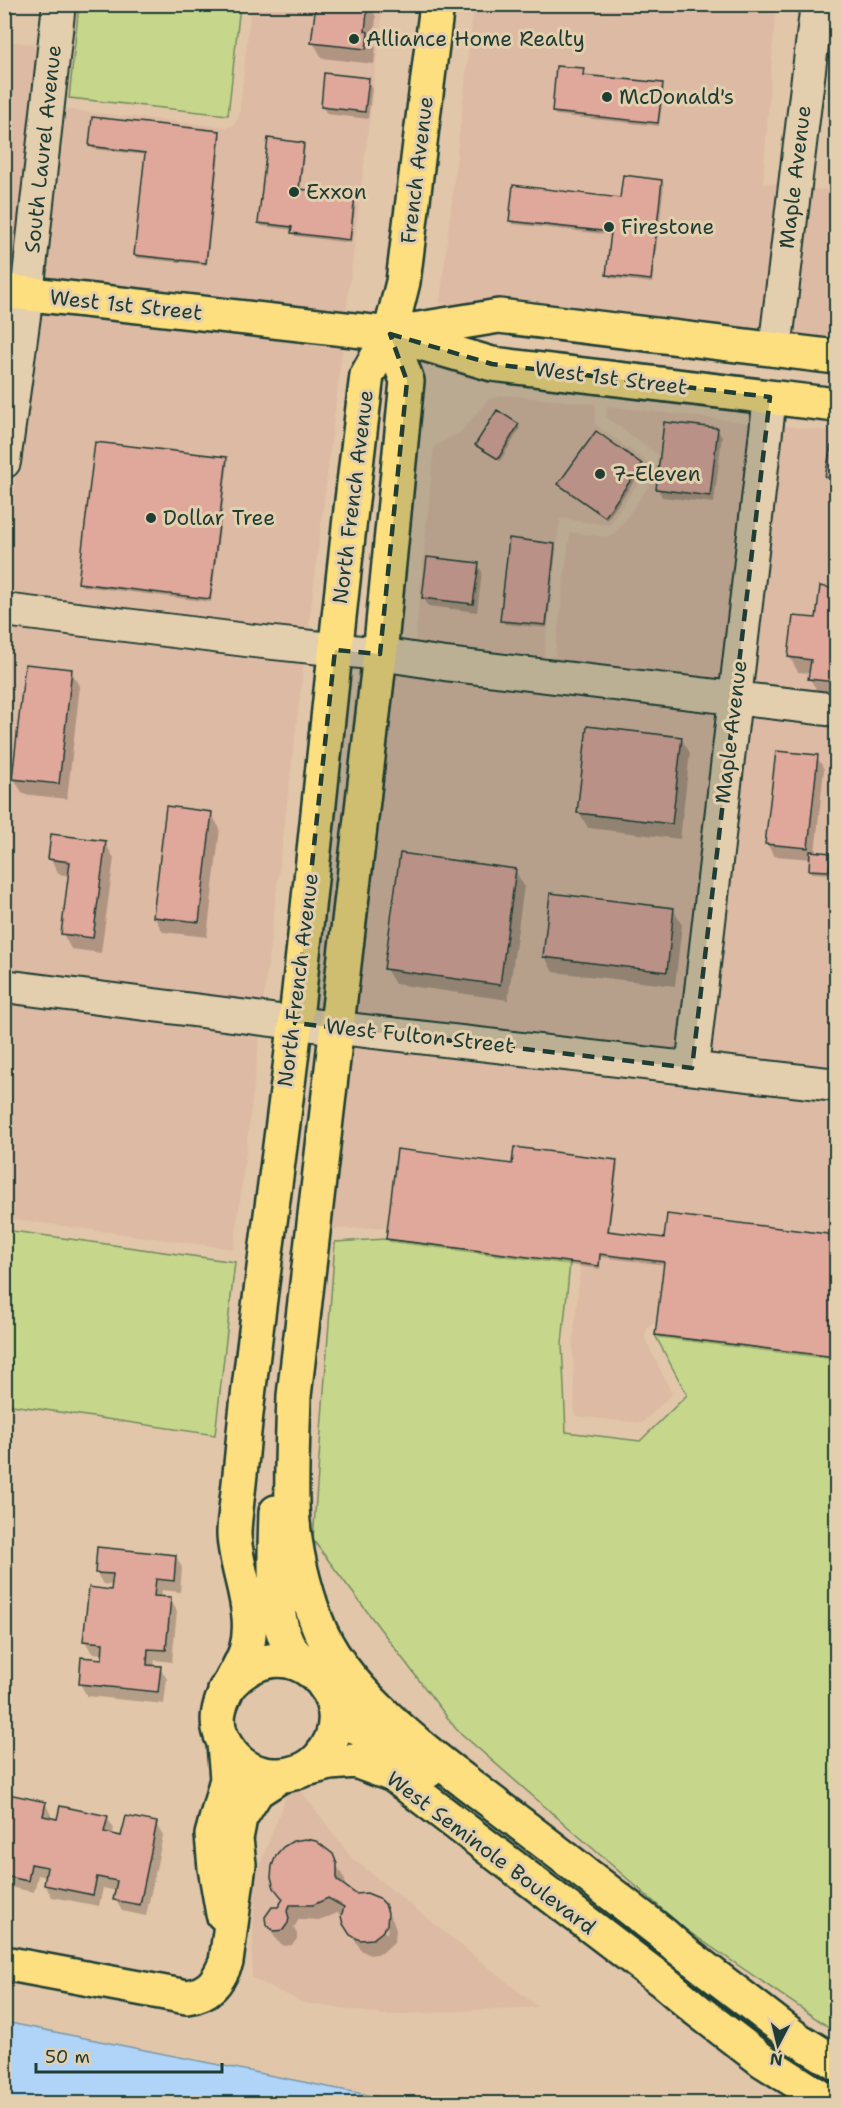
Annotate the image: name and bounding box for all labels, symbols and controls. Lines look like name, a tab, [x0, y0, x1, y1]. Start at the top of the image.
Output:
place label: Alliance Home Realty	[366, 25, 585, 53]
marker: Alliance Home Realty	[347, 32, 361, 46]
street label: South Laurel Avenue	[18, 43, 68, 255]
place label: McDonald's	[619, 83, 734, 111]
marker: McDonald's	[600, 90, 614, 104]
street label: French Avenue	[394, 95, 440, 245]
street label: Maple Avenue	[772, 104, 818, 250]
place label: Exxon	[306, 178, 367, 206]
marker: Exxon	[287, 185, 301, 199]
place label: Firestone	[621, 213, 714, 241]
marker: Firestone	[602, 220, 616, 234]
street label: West 1st Street	[48, 283, 204, 327]
street label: West 1st Street	[533, 355, 689, 401]
street label: North French Avenue	[326, 388, 380, 606]
place label: 7-Eleven	[612, 460, 701, 488]
marker: 7-Eleven	[593, 467, 607, 481]
place label: Dollar Tree	[163, 504, 275, 532]
marker: Dollar Tree	[144, 511, 158, 525]
street label: Maple Avenue	[708, 659, 754, 805]
street label: North French Avenue	[271, 871, 325, 1089]
street label: West Fulton Street	[324, 1012, 516, 1060]
street label: West Seminole Boulevard	[381, 1765, 601, 1941]
north arrow	[748, 2015, 808, 2075]
scale bar	[36, 2036, 222, 2074]
text: 50 m	[45, 2045, 90, 2069]
text: N	[769, 2048, 784, 2071]

